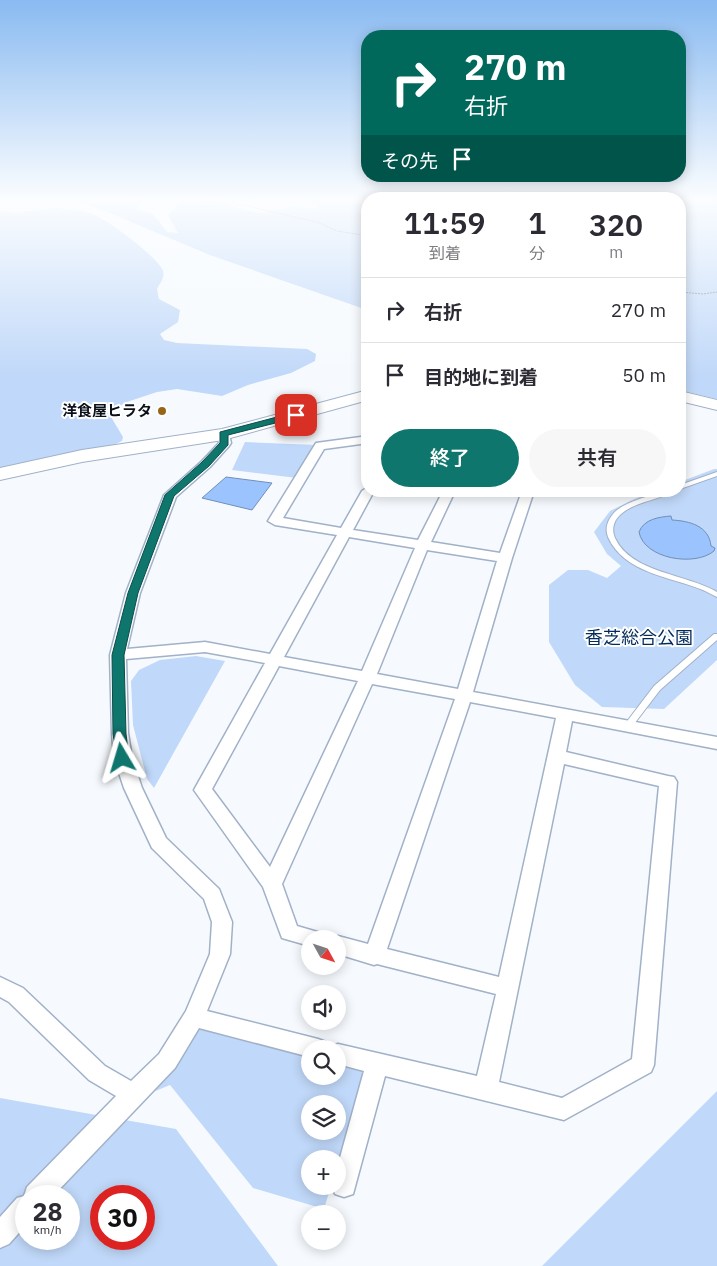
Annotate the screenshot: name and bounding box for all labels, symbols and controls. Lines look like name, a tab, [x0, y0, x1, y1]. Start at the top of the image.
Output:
text: 270 m	[464, 44, 567, 90]
icon: right	[381, 50, 446, 115]
text: 右折	[464, 91, 508, 120]
icon: arrive	[448, 145, 476, 173]
text: その先	[381, 149, 438, 173]
text: 11:59	[404, 203, 485, 242]
text: 1	[528, 203, 546, 242]
text: 320	[589, 205, 643, 244]
text: m	[609, 242, 623, 262]
text: 到着	[429, 243, 461, 263]
text: 分	[529, 243, 545, 263]
icon: right	[381, 296, 409, 324]
text: 270 m	[611, 298, 666, 322]
text: 右折	[424, 300, 462, 324]
icon: arrive	[381, 361, 409, 389]
text: 50 m	[622, 363, 666, 387]
text: 目的地に到着	[424, 365, 538, 389]
pin	[275, 394, 317, 436]
place label: 洋食屋ヒラタ	[62, 401, 152, 420]
icon: arrive	[282, 401, 310, 429]
marker: 洋食屋ヒラタ	[156, 405, 168, 417]
button: 終了	[381, 429, 519, 487]
button: 共有	[529, 429, 666, 487]
park label: 香芝総合公園	[585, 626, 693, 649]
position arrow	[95, 731, 147, 783]
north arrow	[301, 930, 346, 975]
map controls	[301, 930, 346, 1250]
button: sound	[301, 985, 346, 1030]
button: search	[301, 1040, 346, 1085]
button: layers	[301, 1095, 346, 1140]
button: +	[301, 1150, 346, 1195]
speed limit sign: 30	[90, 1185, 155, 1250]
text: 28	[32, 1195, 63, 1228]
button: −	[301, 1205, 346, 1250]
text: km/h	[33, 1222, 62, 1237]

